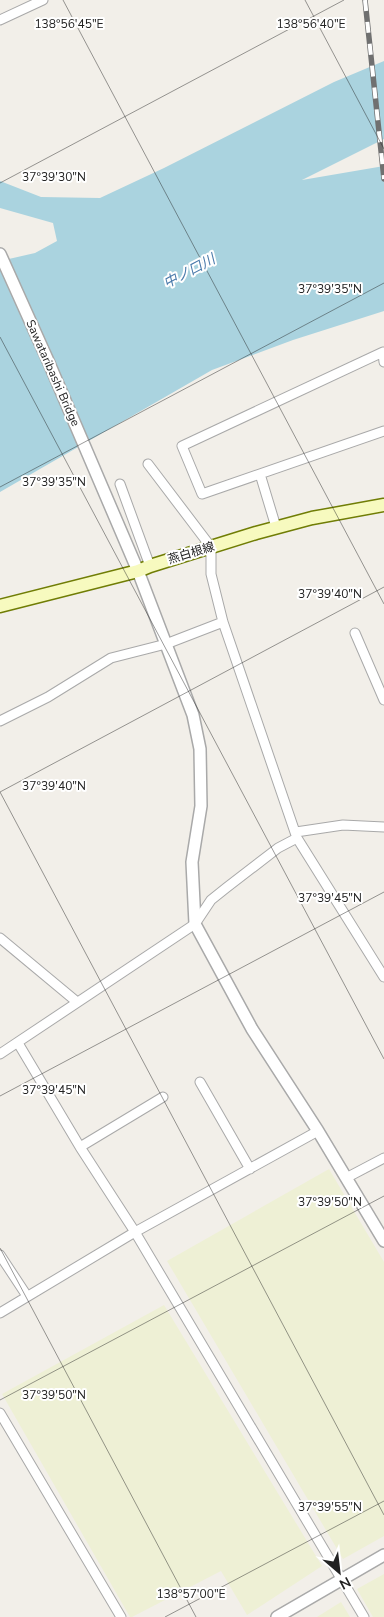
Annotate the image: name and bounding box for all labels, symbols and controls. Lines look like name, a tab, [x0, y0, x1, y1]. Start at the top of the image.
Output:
text: 138°56'45"E	[34, 16, 104, 32]
text: 138°56'40"E	[276, 16, 346, 32]
text: 37°39'30"N	[22, 169, 86, 185]
water label: 中ノ口川	[160, 249, 220, 293]
text: 37°39'35"N	[298, 281, 362, 297]
street label: Sawataribashi Bridge	[22, 317, 84, 429]
text: 37°39'35"N	[22, 474, 86, 490]
street label: 燕白根線	[166, 538, 216, 568]
text: 37°39'40"N	[298, 586, 362, 602]
text: 37°39'40"N	[22, 778, 86, 794]
text: 37°39'45"N	[298, 890, 362, 906]
text: 37°39'45"N	[22, 1082, 86, 1098]
text: 37°39'50"N	[298, 1194, 362, 1210]
text: 37°39'50"N	[22, 1387, 86, 1403]
text: 37°39'55"N	[298, 1499, 362, 1515]
north arrow	[314, 1547, 364, 1597]
text: N	[336, 1572, 354, 1594]
text: 138°57'00"E	[156, 1586, 226, 1602]

